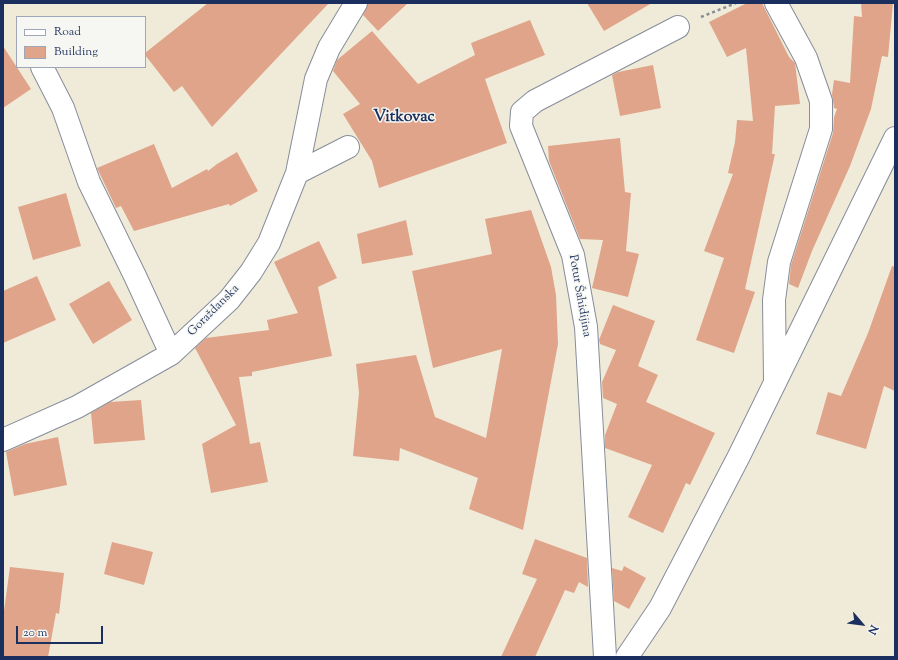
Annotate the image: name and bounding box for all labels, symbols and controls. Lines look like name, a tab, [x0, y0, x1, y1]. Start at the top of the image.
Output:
legend	[16, 16, 146, 68]
text: Road	[54, 23, 81, 41]
text: Building	[54, 43, 98, 61]
district label: Vitkovac	[373, 108, 435, 128]
street label: Potur Šahidijina	[565, 254, 593, 338]
street label: Goraždanska	[185, 282, 243, 340]
north arrow	[842, 604, 882, 644]
scale bar	[18, 618, 105, 644]
text: N	[863, 622, 882, 637]
text: 20 m	[23, 624, 47, 642]

